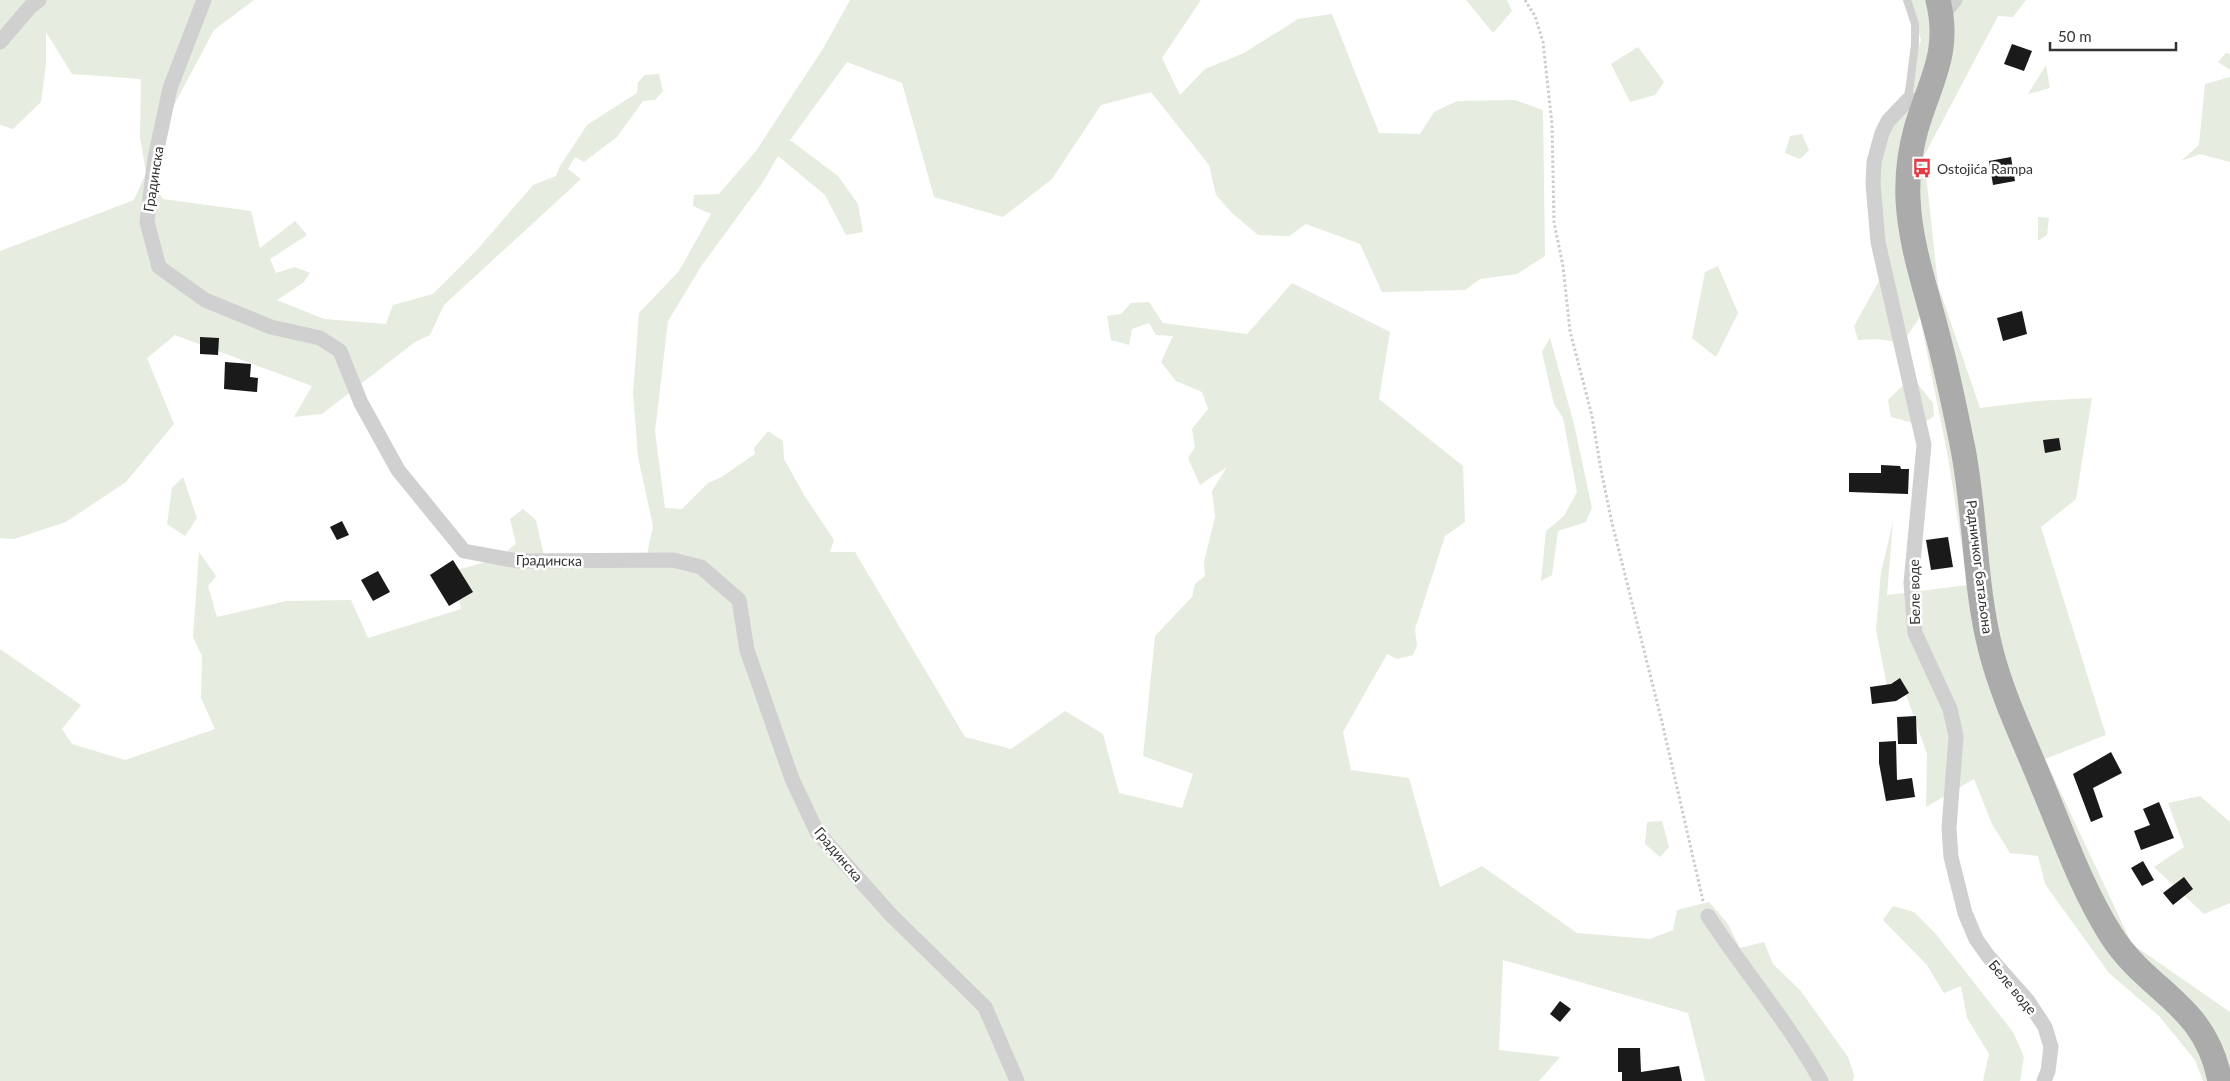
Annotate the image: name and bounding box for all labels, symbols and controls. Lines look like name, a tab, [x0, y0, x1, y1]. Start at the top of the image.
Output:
scale bar	[2050, 20, 2176, 52]
text: 50 m	[2058, 27, 2092, 45]
street label: Градинска	[139, 145, 167, 213]
bus stop icon: Ostojića Rampa	[1911, 157, 1933, 179]
place label: Ostojića Rampa	[1937, 160, 2033, 177]
street label: Радничког батаљона	[1963, 499, 1997, 635]
street label: Градинска	[516, 551, 582, 569]
street label: Беле воде	[1905, 559, 1923, 625]
street label: Градинска	[811, 823, 867, 885]
street label: Беле воде	[1985, 956, 2041, 1018]

